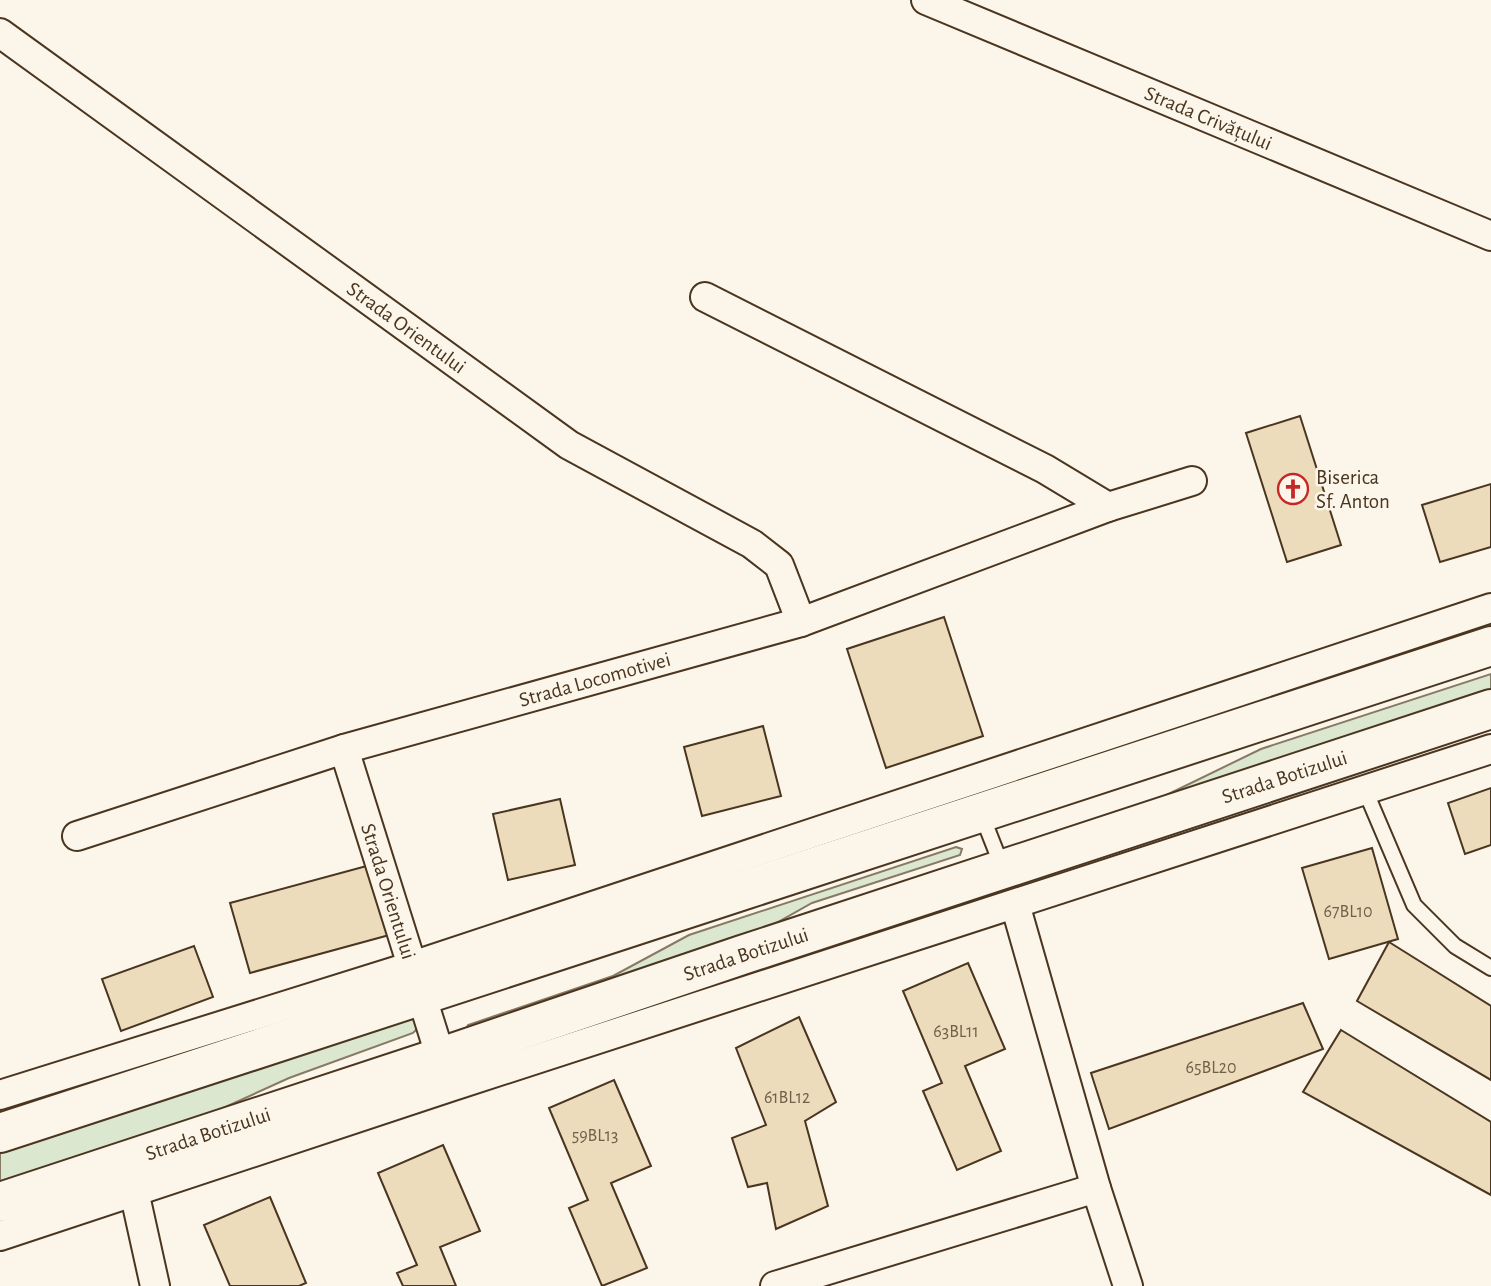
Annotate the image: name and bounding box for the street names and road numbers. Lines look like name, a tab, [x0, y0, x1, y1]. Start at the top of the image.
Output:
street label: Strada Crivățului	[1141, 83, 1275, 154]
street label: Strada Orientului	[343, 278, 470, 378]
street label: Strada Locomotivei	[517, 649, 673, 711]
street label: Strada Botizului	[1219, 747, 1350, 808]
street label: Strada Orientului	[357, 821, 419, 962]
street label: Strada Botizului	[681, 924, 811, 985]
street label: Strada Botizului	[143, 1104, 273, 1164]

